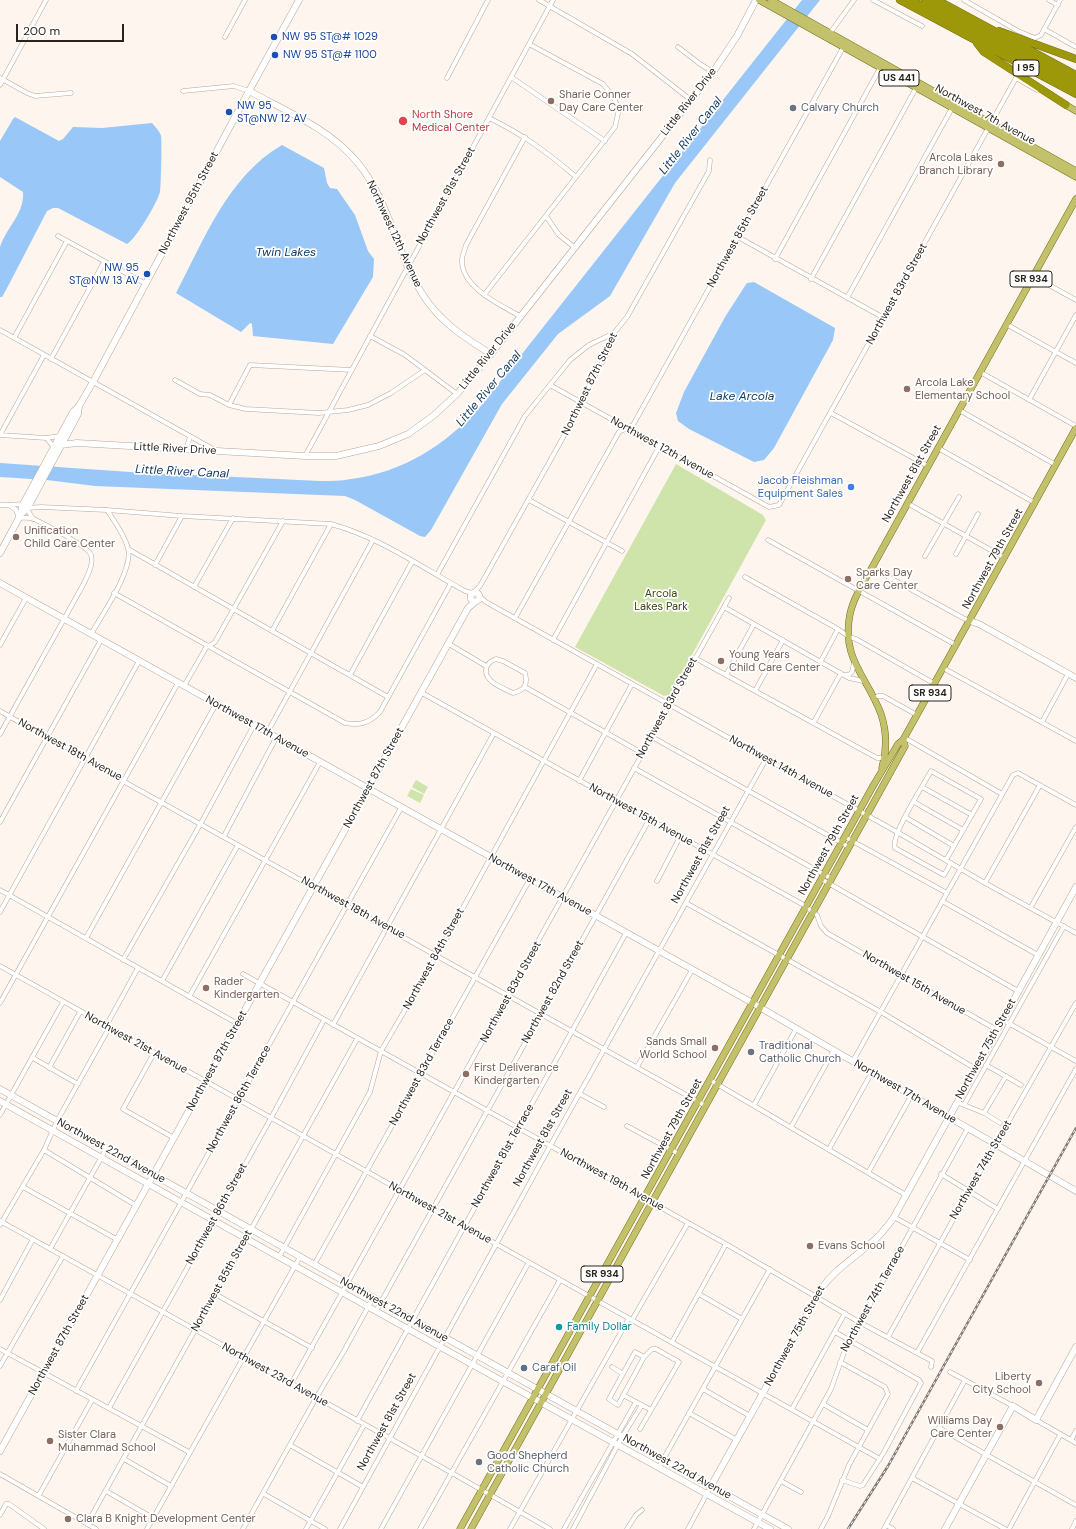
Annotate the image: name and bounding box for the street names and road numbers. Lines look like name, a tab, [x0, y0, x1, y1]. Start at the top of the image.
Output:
road number: I 95	[1013, 60, 1039, 76]
street label: Little River Drive	[658, 65, 720, 139]
road number: US 441	[879, 70, 919, 86]
street label: Northwest 7th Avenue	[933, 82, 1037, 148]
street label: Northwest 91st Street	[414, 145, 478, 247]
street label: Northwest 95th Street	[156, 150, 222, 256]
street label: Northwest 12th Avenue	[363, 178, 425, 290]
street label: Northwest 85th Street	[705, 184, 771, 290]
street label: Northwest 83rd Street	[864, 241, 930, 347]
road number: SR 934	[1010, 271, 1052, 287]
street label: Little River Drive	[457, 320, 519, 392]
street label: Northwest 87th Street	[559, 330, 621, 438]
street label: Northwest 12th Avenue	[608, 414, 716, 482]
street label: Northwest 81st Street	[880, 423, 944, 525]
street label: Little River Drive	[133, 440, 217, 458]
street label: Northwest 79th Street	[960, 506, 1026, 612]
street label: Northwest 83rd Street	[634, 655, 700, 761]
road number: SR 934	[909, 685, 951, 701]
street label: Northwest 17th Avenue	[203, 693, 311, 761]
street label: Northwest 18th Avenue	[16, 716, 124, 784]
street label: Northwest 87th Street	[341, 725, 407, 831]
street label: Northwest 14th Avenue	[727, 733, 835, 801]
street label: Northwest 15th Avenue	[587, 781, 695, 849]
street label: Northwest 79th Street	[796, 792, 862, 898]
street label: Northwest 81st Street	[669, 804, 733, 906]
street label: Northwest 17th Avenue	[486, 851, 594, 919]
street label: Northwest 18th Avenue	[299, 874, 407, 942]
street label: Northwest 84th Street	[401, 906, 467, 1012]
street label: Northwest 82nd Street	[519, 938, 587, 1046]
street label: Northwest 83rd Street	[478, 939, 544, 1045]
street label: Northwest 15th Avenue	[860, 948, 968, 1018]
street label: Northwest 75th Street	[953, 996, 1019, 1102]
street label: Northwest 87th Street	[184, 1008, 250, 1114]
street label: Northwest 21st Avenue	[82, 1009, 190, 1077]
street label: Northwest 83rd Terrace	[387, 1016, 457, 1128]
street label: Northwest 86th Terrace	[204, 1043, 274, 1155]
street label: Northwest 17th Avenue	[851, 1057, 959, 1127]
street label: Northwest 79th Street	[639, 1076, 705, 1182]
street label: Northwest 81st Street	[511, 1087, 575, 1189]
street label: Northwest 81st Terrace	[469, 1102, 537, 1210]
street label: Northwest 22nd Avenue	[54, 1116, 168, 1186]
street label: Northwest 74th Street	[947, 1118, 1015, 1222]
street label: Northwest 19th Avenue	[558, 1146, 666, 1214]
street label: Northwest 86th Street	[184, 1161, 250, 1267]
street label: Northwest 21st Avenue	[386, 1179, 494, 1247]
street label: Northwest 85th Street	[189, 1228, 255, 1334]
street label: Northwest 74th Terrace	[838, 1244, 908, 1354]
road number: SR 934	[581, 1266, 623, 1282]
street label: Northwest 22nd Avenue	[337, 1275, 451, 1345]
street label: Northwest 75th Street	[762, 1283, 828, 1389]
street label: Northwest 87th Street	[26, 1292, 92, 1398]
street label: Northwest 23rd Avenue	[219, 1340, 331, 1410]
street label: Northwest 81st Street	[355, 1371, 419, 1473]
street label: Northwest 22nd Avenue	[620, 1432, 734, 1502]

